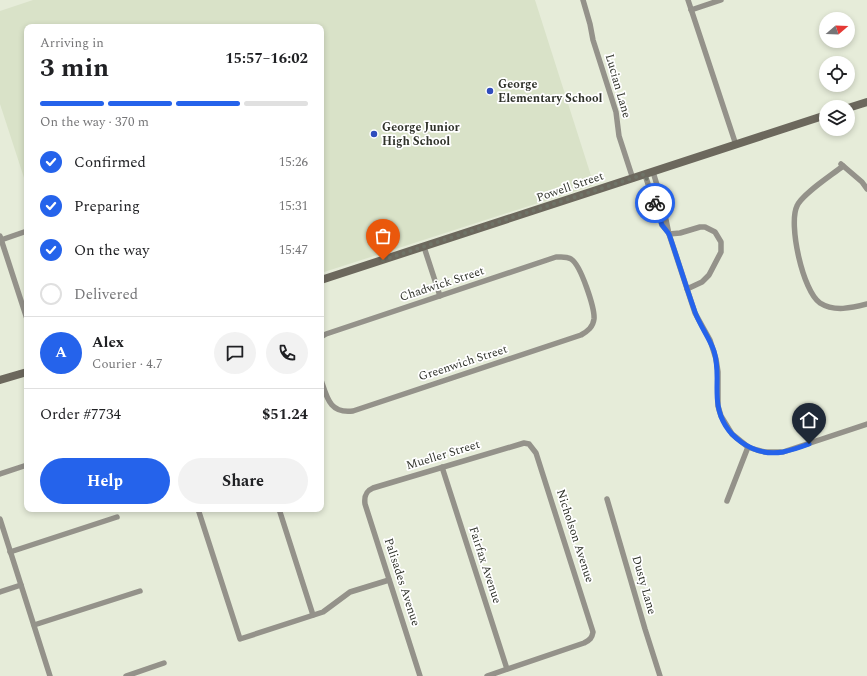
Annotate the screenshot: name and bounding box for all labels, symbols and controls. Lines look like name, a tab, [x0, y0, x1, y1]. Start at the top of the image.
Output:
north arrow	[819, 12, 855, 48]
map controls	[819, 12, 855, 136]
text: Arriving in	[40, 33, 104, 53]
text: 15:57–16:02	[225, 47, 308, 70]
text: 3 min	[40, 48, 109, 88]
street label: Lucian Lane	[600, 52, 636, 120]
button: locate	[819, 56, 855, 92]
place label: George Elementary School	[498, 75, 602, 108]
marker: George Elementary School	[485, 86, 495, 96]
button: layers	[819, 100, 855, 136]
text: On the way · 370 m	[40, 112, 149, 132]
place label: George Junior High School	[382, 118, 460, 151]
marker: George Junior High School	[369, 129, 379, 139]
icon: check	[40, 151, 62, 173]
text: Confirmed	[74, 151, 146, 174]
text: 15:26	[279, 152, 308, 172]
street label: Powell Street	[534, 167, 606, 207]
courier	[635, 183, 675, 223]
icon: bike	[644, 192, 666, 214]
icon: check	[40, 195, 62, 217]
text: Preparing	[74, 195, 140, 218]
text: 15:31	[279, 196, 308, 216]
pin	[366, 219, 400, 260]
icon: bag	[372, 225, 394, 247]
icon: check	[40, 239, 62, 261]
text: On the way	[74, 239, 149, 262]
text: 15:47	[279, 240, 308, 260]
street label: Chadwick Street	[397, 261, 487, 307]
text: Delivered	[74, 283, 138, 306]
text: Alex	[92, 331, 124, 354]
button: chat	[214, 332, 256, 374]
button: phone	[266, 332, 308, 374]
street label: Greenwich Street	[416, 340, 510, 386]
text: A	[55, 341, 67, 364]
text: Courier · 4.7	[92, 354, 162, 374]
text: Order #7734	[40, 403, 121, 426]
text: $51.24	[262, 403, 308, 426]
pin	[792, 403, 826, 444]
icon: home	[798, 409, 820, 431]
street label: Mueller Street	[404, 435, 482, 475]
button: Help	[40, 458, 170, 504]
button: Share	[178, 458, 308, 504]
street label: Nicholson Avenue	[551, 487, 599, 585]
street label: Fairfax Avenue	[464, 524, 506, 606]
street label: Palisades Avenue	[379, 535, 425, 629]
street label: Dusty Lane	[627, 553, 662, 617]

